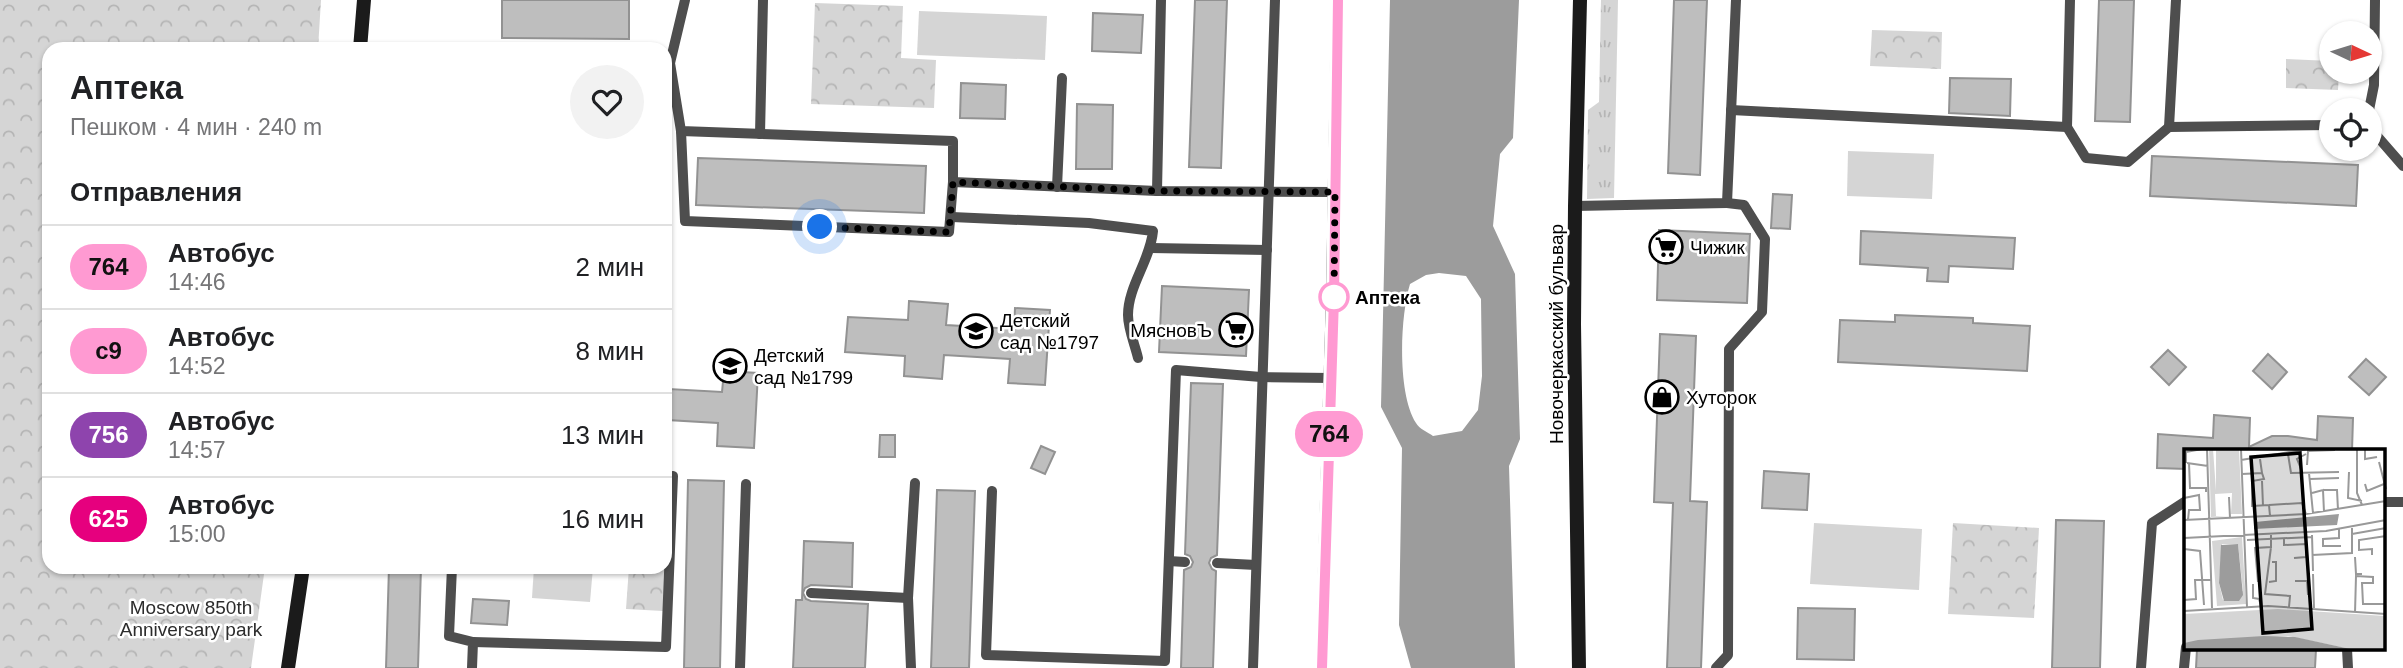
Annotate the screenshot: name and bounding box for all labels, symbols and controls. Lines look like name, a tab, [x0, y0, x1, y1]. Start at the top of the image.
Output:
north arrow	[2319, 21, 2382, 84]
map controls	[2319, 21, 2382, 161]
button: heart	[570, 65, 644, 139]
text: Аптека	[70, 69, 183, 106]
button: locate	[2319, 98, 2382, 161]
text: Пешком · 4 мин · 240 m	[70, 114, 322, 140]
text: Отправления	[70, 177, 242, 207]
your location	[802, 209, 837, 244]
street label: Новочеркасский бульвар	[1546, 224, 1567, 444]
supermarket icon: Чижик	[1647, 228, 1685, 266]
place label: Чижик	[1690, 237, 1746, 258]
text: Автобус	[168, 238, 275, 268]
text: 2 мин	[576, 252, 644, 282]
text: 764	[88, 253, 129, 280]
text: 14:46	[168, 269, 226, 295]
marker: Аптека	[1319, 282, 1349, 312]
place label: Аптека	[1355, 287, 1421, 308]
place label: Детский сад №1797	[1000, 310, 1099, 353]
supermarket icon: МясновЪ	[1217, 311, 1255, 349]
school or university icon: Детский сад №1797	[957, 312, 995, 350]
place label: МясновЪ	[1130, 320, 1212, 341]
text: Автобус	[168, 322, 275, 352]
text: 8 мин	[576, 336, 644, 366]
text: с9	[95, 337, 122, 364]
place label: Детский сад №1799	[754, 345, 853, 388]
school or university icon: Детский сад №1799	[711, 347, 749, 385]
text: 14:52	[168, 353, 226, 379]
shop icon: Хуторок	[1643, 378, 1681, 416]
place label: Хуторок	[1686, 387, 1757, 408]
text: Автобус	[168, 406, 275, 436]
line badge: 764	[1289, 411, 1369, 457]
text: 13 мин	[561, 420, 644, 450]
text: 764	[1309, 420, 1349, 447]
text: 756	[88, 421, 129, 448]
text: 14:57	[168, 437, 226, 463]
inset map	[2184, 449, 2386, 650]
text: Автобус	[168, 490, 275, 520]
text: 16 мин	[561, 504, 644, 534]
text: 625	[88, 505, 129, 532]
text: 15:00	[168, 521, 226, 547]
park label: Moscow 850th Anniversary park	[120, 597, 263, 640]

